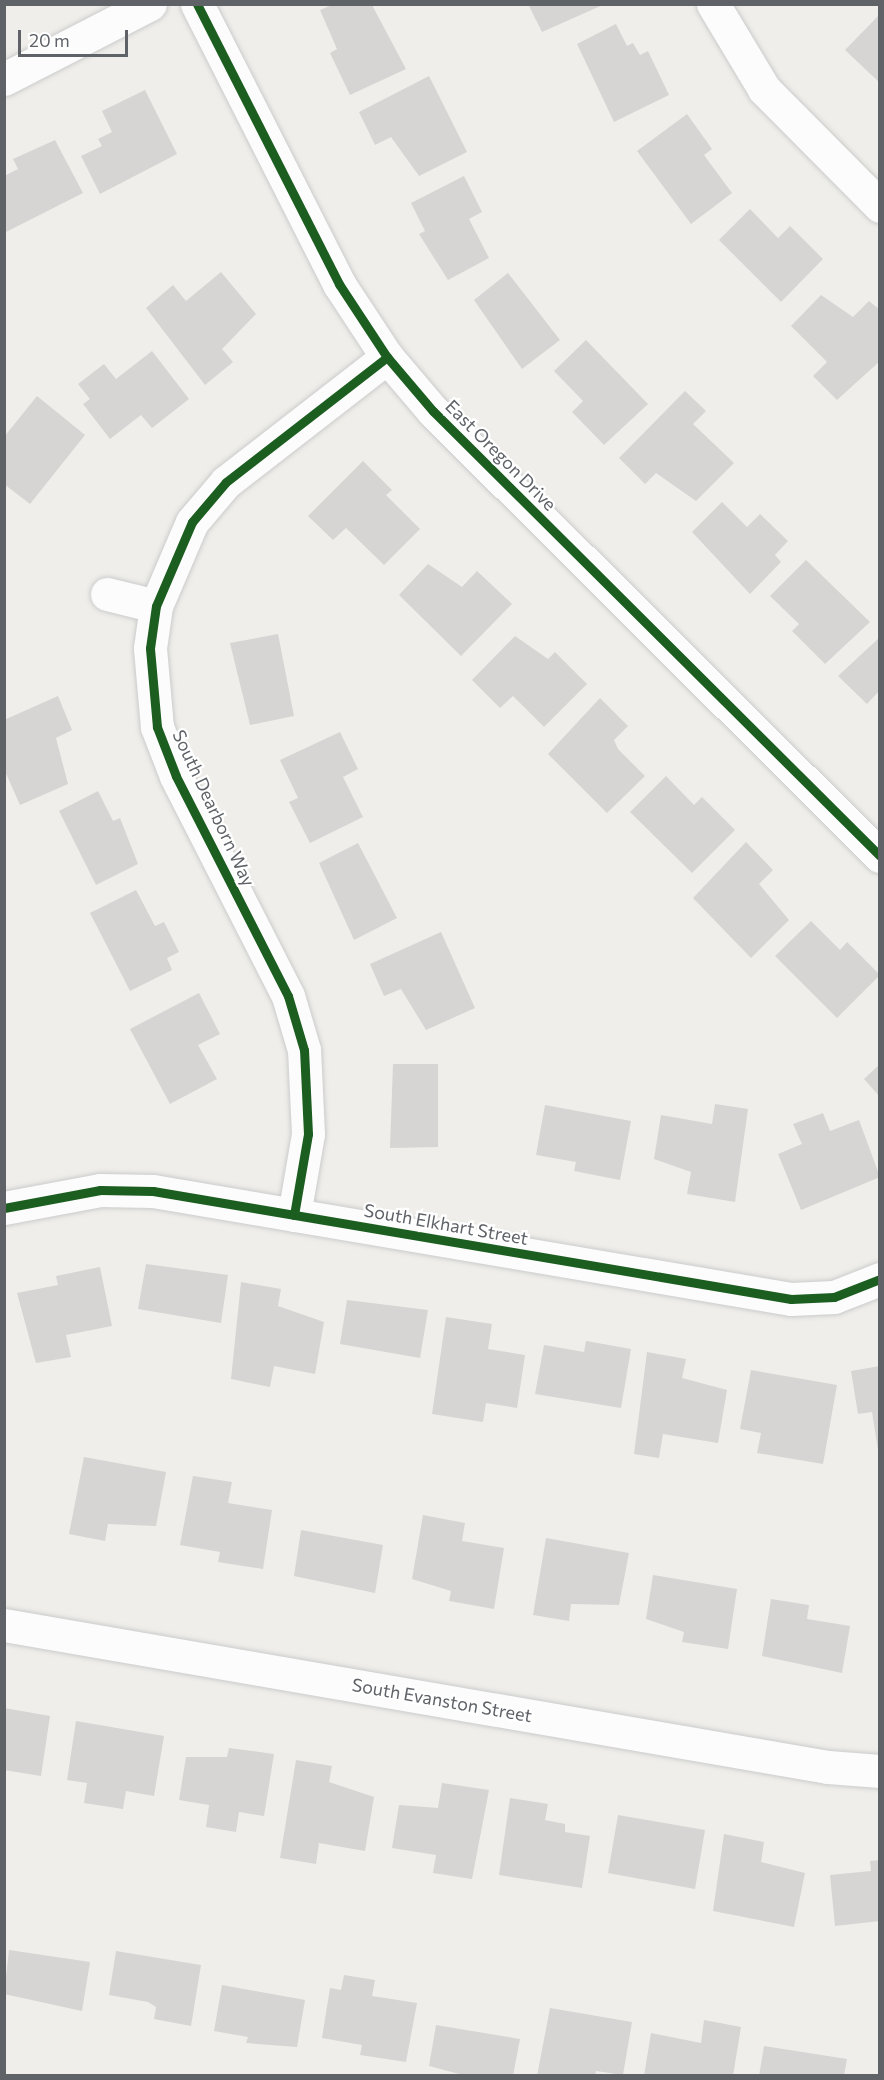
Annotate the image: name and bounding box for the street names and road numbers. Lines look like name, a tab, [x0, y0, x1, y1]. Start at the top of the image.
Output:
street label: East Oregon Drive	[441, 395, 561, 515]
street label: South Dearborn Way	[168, 726, 260, 890]
street label: South Elkhart Street	[362, 1199, 530, 1249]
street label: South Evanston Street	[350, 1674, 534, 1726]

